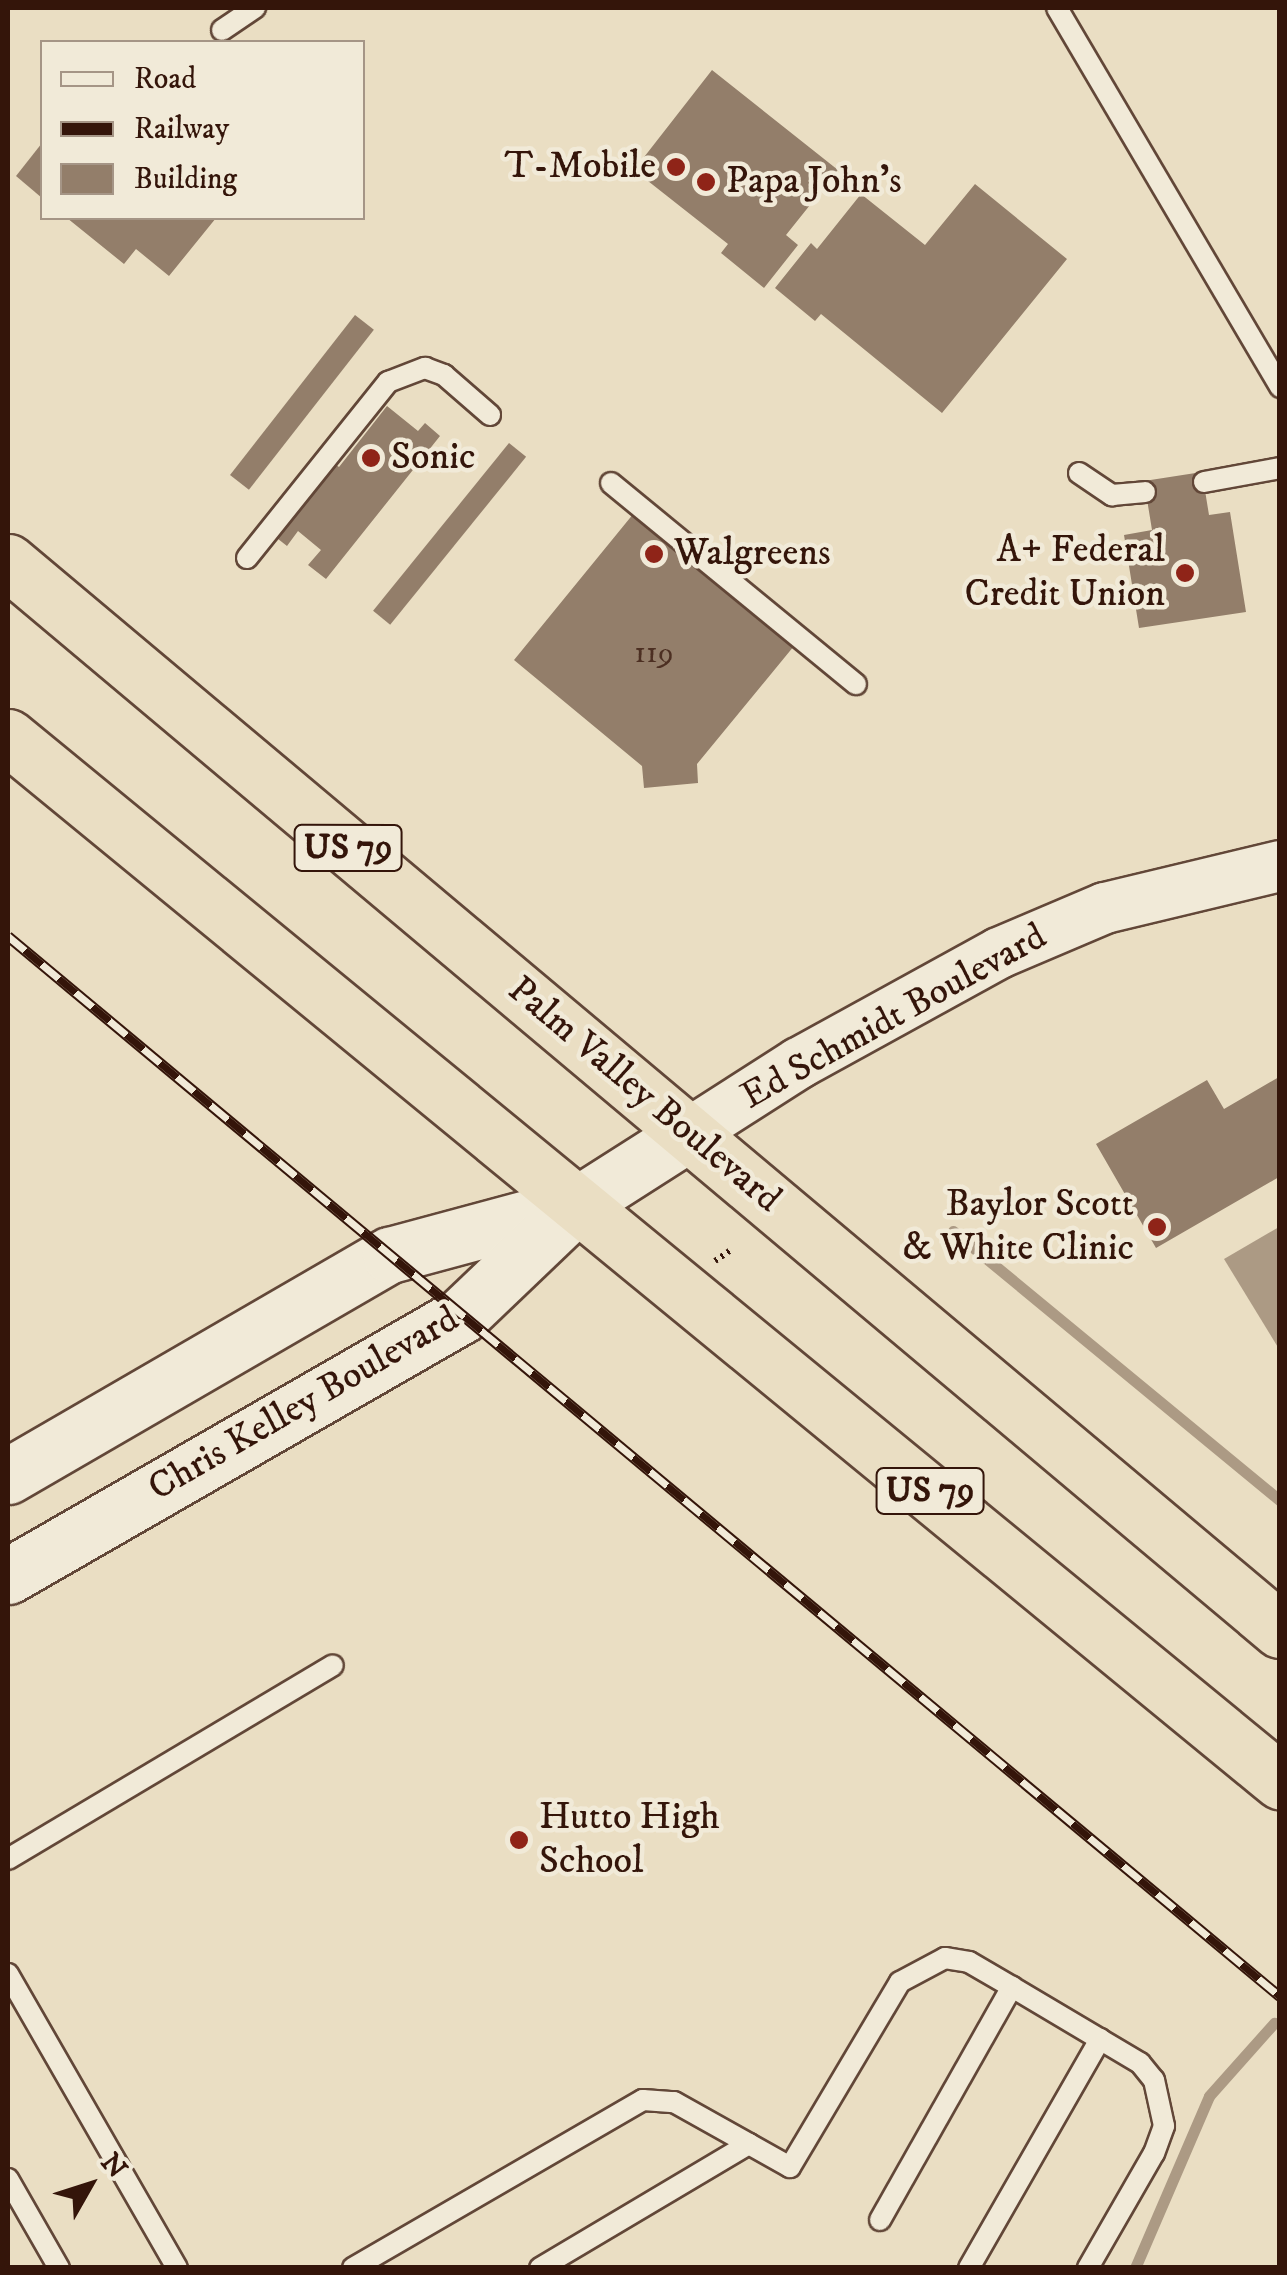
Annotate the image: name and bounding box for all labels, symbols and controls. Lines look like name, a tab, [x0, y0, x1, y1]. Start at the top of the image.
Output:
legend	[40, 40, 365, 220]
text: Road	[134, 61, 196, 98]
text: Railway	[134, 111, 229, 148]
place label: T-Mobile	[505, 144, 656, 190]
marker: T-Mobile	[665, 156, 687, 178]
place label: Papa John's	[726, 159, 902, 205]
text: Building	[134, 161, 237, 198]
marker: Papa John's	[695, 171, 717, 193]
place label: Sonic	[391, 435, 475, 481]
marker: Sonic	[360, 447, 382, 469]
place label: A+ Federal Credit Union	[965, 528, 1165, 618]
place label: Walgreens	[674, 531, 831, 577]
marker: Walgreens	[643, 543, 665, 565]
marker: A+ Federal Credit Union	[1174, 562, 1196, 584]
house number: 119	[634, 634, 674, 672]
road number: US 79	[293, 818, 403, 878]
street label: Ed Schmidt Boulevard	[734, 914, 1054, 1120]
street label: Palm Valley Boulevard	[498, 967, 790, 1223]
place label: Baylor Scott & White Clinic	[903, 1182, 1134, 1272]
marker: Baylor Scott & White Clinic	[1144, 1214, 1170, 1240]
street label: Chris Kelley Boulevard	[141, 1297, 467, 1511]
road number: US 79	[875, 1461, 985, 1521]
place label: Hutto High School	[539, 1795, 720, 1885]
marker: Hutto High School	[508, 1829, 530, 1851]
north arrow	[40, 2135, 140, 2235]
text: N	[93, 2146, 135, 2186]

